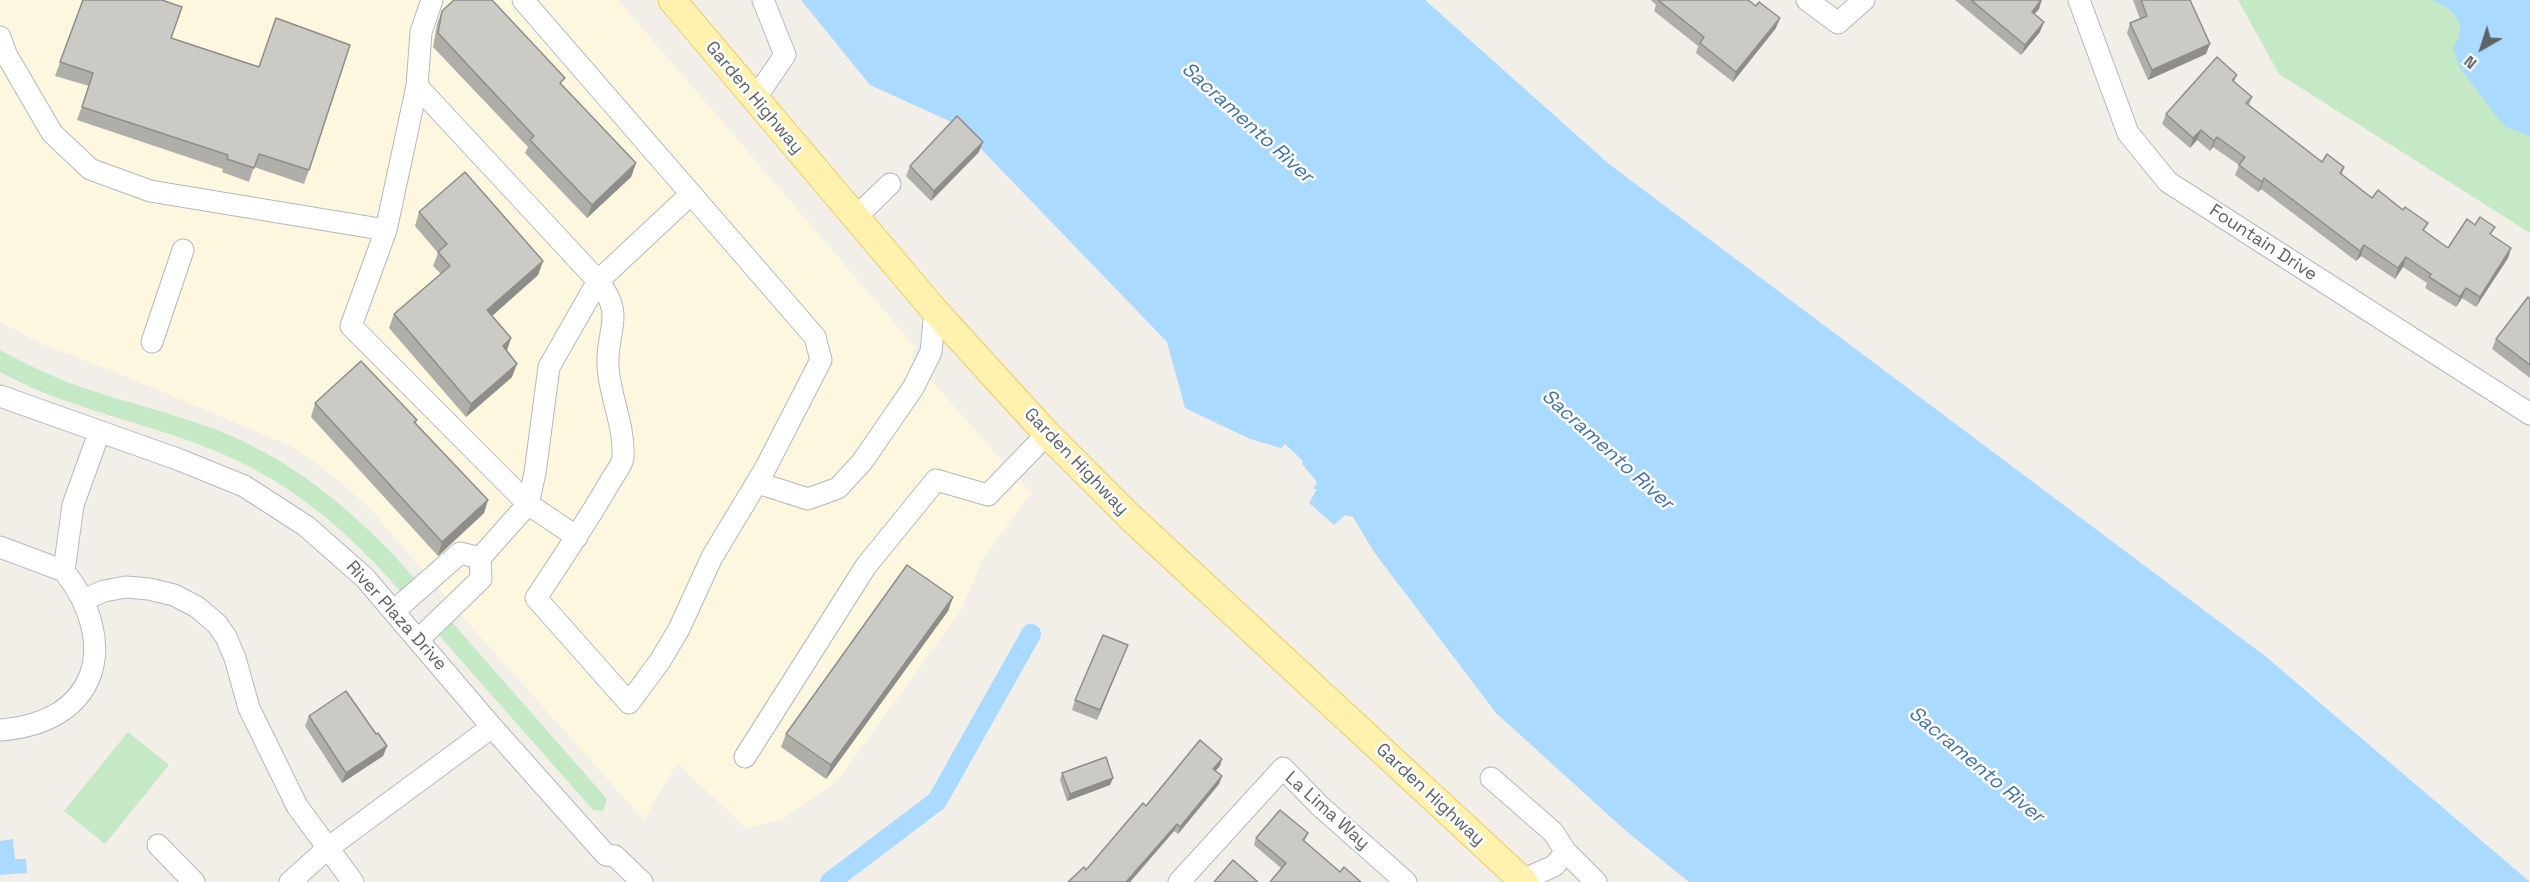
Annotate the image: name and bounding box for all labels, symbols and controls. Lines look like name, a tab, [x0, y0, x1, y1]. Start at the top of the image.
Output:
north arrow	[2452, 18, 2512, 78]
street label: Garden Highway	[700, 37, 808, 159]
text: N	[2460, 51, 2481, 74]
water label: Sacramento River	[1176, 58, 1318, 188]
street label: Fountain Drive	[2205, 200, 2321, 286]
water label: Sacramento River	[1536, 385, 1678, 515]
street label: Garden Highway	[1019, 404, 1133, 520]
street label: River Plaza Drive	[341, 557, 451, 675]
water label: Sacramento River	[1904, 702, 2048, 828]
street label: Garden Highway	[1371, 739, 1489, 851]
street label: La Lima Way	[1280, 767, 1374, 855]

